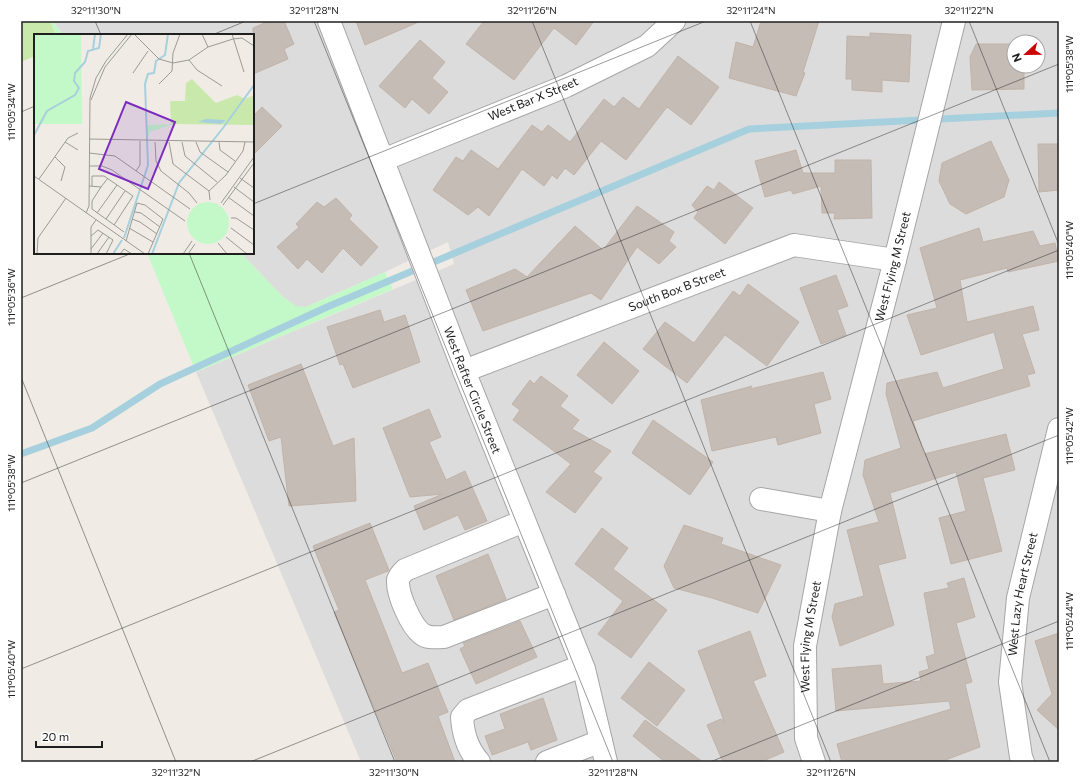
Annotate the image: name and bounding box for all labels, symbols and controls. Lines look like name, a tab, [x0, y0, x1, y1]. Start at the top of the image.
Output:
text: 32°11'30"N	[71, 4, 121, 16]
text: 32°11'28"N	[289, 4, 339, 16]
text: 32°11'26"N	[507, 4, 557, 16]
text: 32°11'24"N	[726, 4, 776, 16]
text: 32°11'22"N	[945, 4, 993, 16]
inset map	[34, 34, 254, 254]
north arrow	[1006, 34, 1046, 74]
text: 111°05'38"W	[1063, 35, 1075, 93]
text: N	[1009, 52, 1024, 64]
street label: West Bar X Street	[486, 73, 580, 123]
text: 111°05'34"W	[5, 83, 17, 141]
street label: West Flying M Street	[871, 210, 913, 323]
text: 111°05'40"W	[1063, 221, 1075, 279]
street label: South Box B Street	[626, 264, 727, 314]
text: 111°05'36"W	[5, 268, 17, 326]
street label: West Rafter Circle Street	[442, 324, 505, 455]
text: 111°05'42"W	[1063, 407, 1075, 465]
text: 111°05'38"W	[5, 454, 17, 512]
street label: West Lazy Heart Street	[1004, 531, 1040, 657]
street label: West Flying M Street	[797, 579, 823, 693]
text: 111°05'44"W	[1063, 592, 1075, 650]
text: 111°05'40"W	[5, 640, 17, 698]
scale bar	[36, 723, 102, 749]
text: 20 m	[42, 729, 69, 743]
text: 32°11'32"N	[151, 766, 201, 778]
text: 32°11'30"N	[369, 766, 419, 778]
text: 32°11'28"N	[588, 766, 638, 778]
text: 32°11'26"N	[806, 766, 856, 778]

